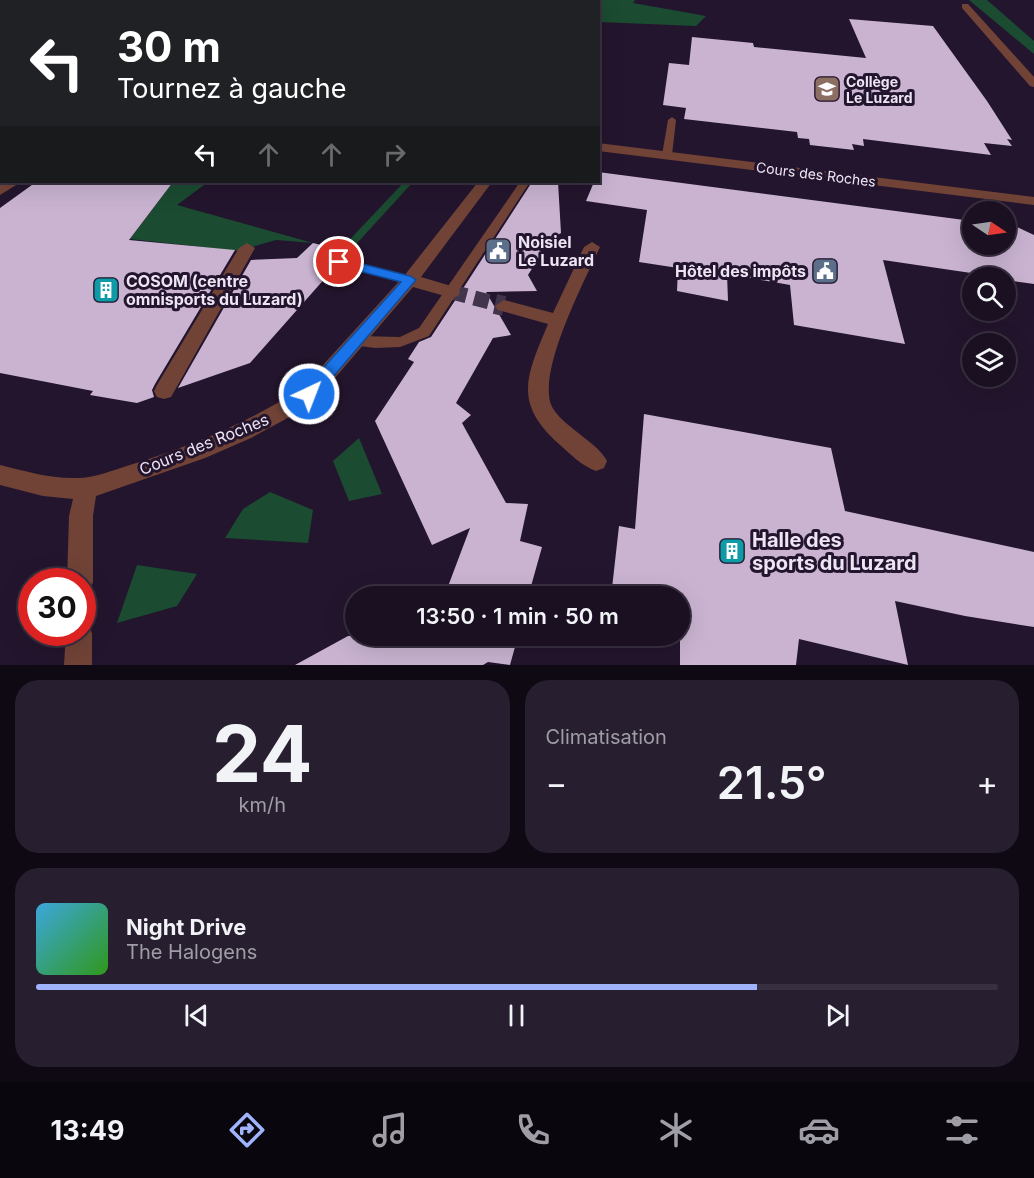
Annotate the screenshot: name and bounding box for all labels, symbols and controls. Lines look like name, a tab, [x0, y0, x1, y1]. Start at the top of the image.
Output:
text: 30 m	[117, 21, 221, 72]
icon: left	[18, 24, 96, 102]
text: Tournez à gauche	[117, 72, 346, 105]
place label: Collège Le Luzard	[846, 73, 913, 106]
school or university icon: Collège Le Luzard	[812, 74, 842, 104]
icon: left	[189, 138, 222, 171]
icon: ahead	[252, 138, 285, 171]
icon: ahead	[315, 138, 348, 171]
icon: right	[378, 138, 411, 171]
street label: Cours des Roches	[755, 158, 877, 190]
north arrow	[962, 201, 1016, 255]
map controls	[962, 201, 1016, 387]
place label: Noisiel Le Luzard	[518, 232, 594, 270]
pin	[313, 236, 364, 287]
public building icon: Noisiel Le Luzard	[483, 236, 513, 266]
icon: arrive	[322, 245, 355, 278]
public building icon: Hôtel des impôts	[810, 256, 840, 286]
place label: Hôtel des impôts	[675, 261, 806, 281]
button: search	[962, 267, 1016, 321]
place label: COSOM (centre omnisports du Luzard)	[126, 271, 303, 309]
building icon: COSOM (centre omnisports du Luzard)	[91, 275, 121, 305]
button: layers	[962, 333, 1016, 387]
position arrow	[277, 362, 341, 426]
street label: Cours des Roches	[136, 409, 272, 479]
place label: Halle des sports du Luzard	[752, 528, 917, 575]
building icon: Halle des sports du Luzard	[717, 536, 747, 566]
speed limit sign: 30	[18, 568, 96, 646]
text: 13:50 · 1 min · 50 m	[416, 603, 619, 629]
text: 24	[212, 706, 313, 801]
text: Climatisation	[546, 725, 667, 749]
text: 21.5°	[717, 755, 827, 810]
text: −	[546, 763, 567, 803]
text: +	[976, 763, 998, 803]
text: km/h	[238, 793, 286, 817]
text: Night Drive	[126, 914, 246, 940]
text: The Halogens	[126, 940, 257, 964]
icon: previous	[180, 999, 213, 1032]
icon: pause	[500, 999, 533, 1032]
icon: next	[821, 999, 854, 1032]
icon: directions	[226, 1109, 268, 1151]
icon: music	[369, 1109, 411, 1151]
icon: phone	[512, 1109, 554, 1151]
icon: climate	[655, 1109, 697, 1151]
icon: car	[798, 1109, 840, 1151]
icon: filters	[941, 1109, 983, 1151]
text: 13:49	[51, 1114, 124, 1147]

